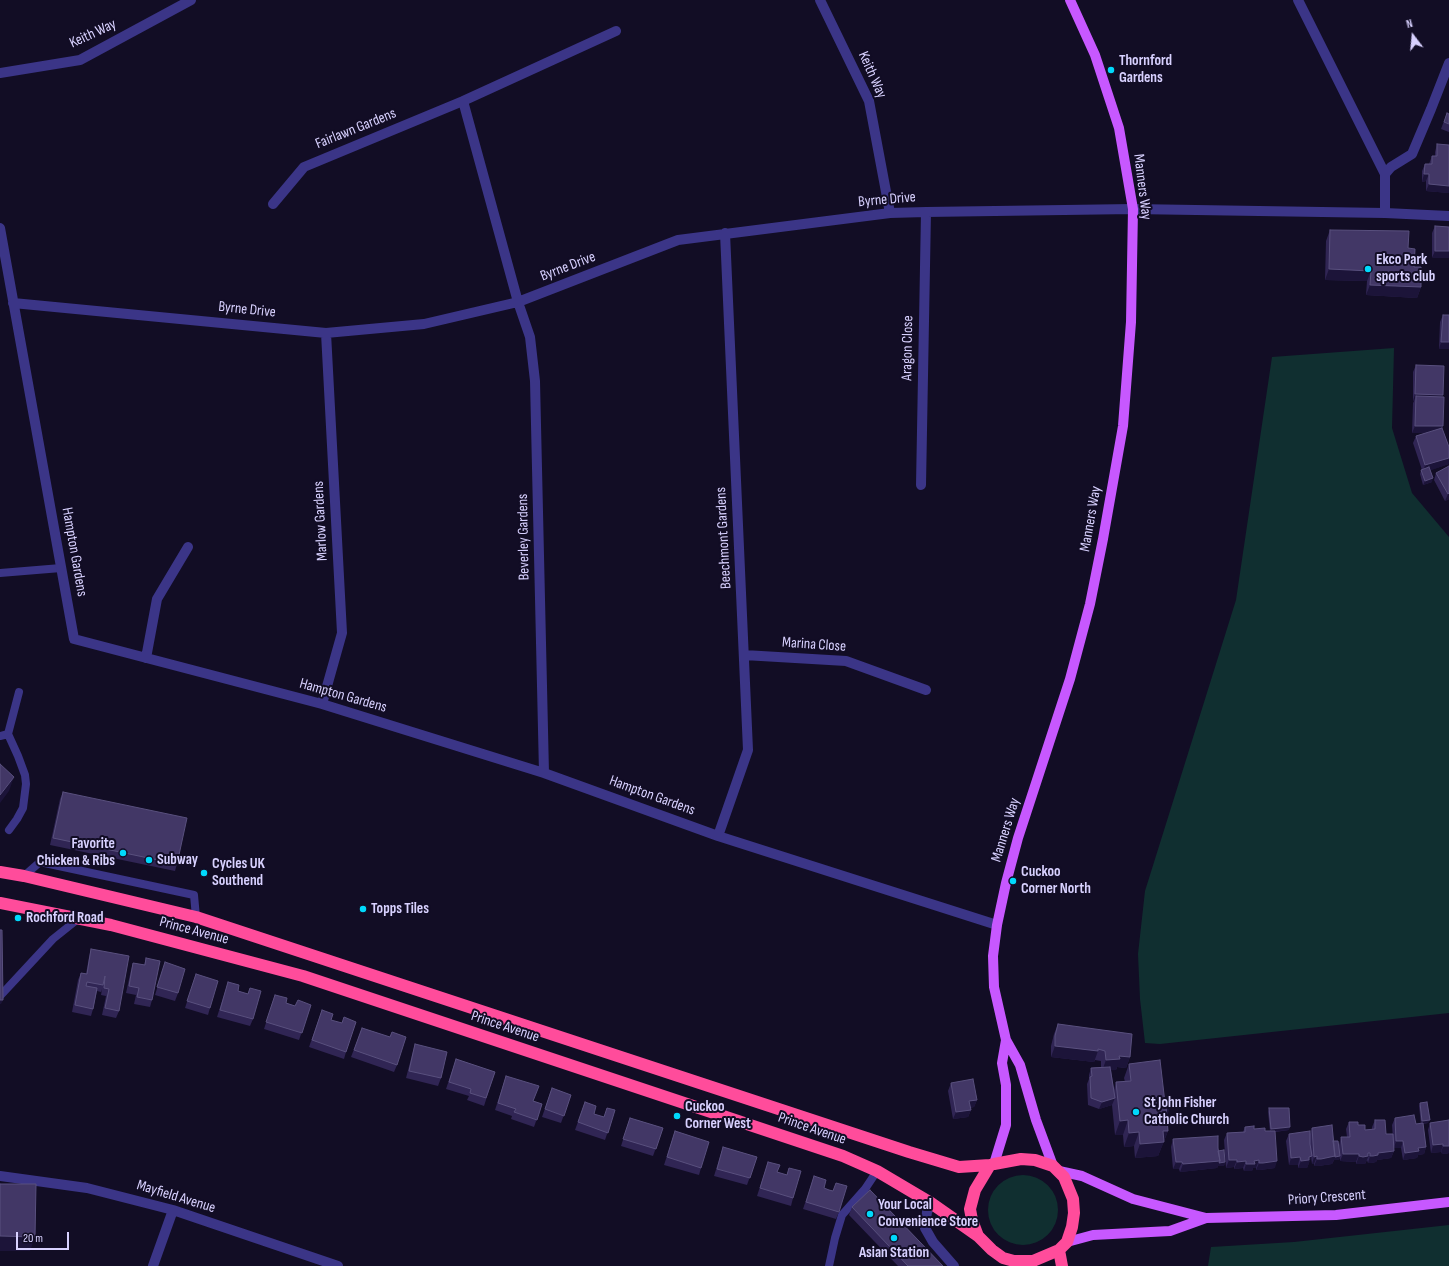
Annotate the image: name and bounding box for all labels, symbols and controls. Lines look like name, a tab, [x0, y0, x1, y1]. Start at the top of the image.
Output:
street label: Keith Way	[67, 15, 119, 53]
north arrow	[1393, 16, 1433, 56]
text: N	[1405, 17, 1414, 31]
street label: Keith Way	[854, 49, 890, 101]
place label: Thornford Gardens	[1119, 52, 1172, 87]
marker: Thornford Gardens	[1106, 65, 1116, 75]
street label: Fairlawn Gardens	[313, 105, 399, 153]
street label: Manners Way	[1129, 153, 1155, 221]
street label: Byrne Drive	[857, 189, 917, 211]
street label: Byrne Drive	[538, 248, 598, 286]
place label: Ekco Park sports club	[1376, 251, 1435, 286]
marker: Ekco Park sports club	[1363, 264, 1373, 274]
street label: Byrne Drive	[217, 298, 277, 322]
street label: Aragon Close	[898, 315, 918, 381]
street label: Marlow Gardens	[310, 481, 332, 561]
street label: Manners Way	[1076, 485, 1106, 553]
street label: Beechmont Gardens	[712, 487, 736, 589]
street label: Beverley Gardens	[514, 493, 534, 581]
street label: Hampton Gardens	[57, 506, 91, 598]
street label: Marina Close	[781, 634, 847, 656]
street label: Hampton Gardens	[297, 675, 389, 717]
street label: Hampton Gardens	[607, 772, 697, 820]
street label: Manners Way	[988, 796, 1024, 864]
place label: Favorite Chicken & Ribs	[37, 835, 115, 870]
marker: Favorite Chicken & Ribs	[118, 848, 128, 858]
place label: Subway	[157, 851, 198, 869]
marker: Subway	[144, 855, 154, 865]
place label: Cycles UK Southend	[212, 855, 265, 890]
place label: Cuckoo Corner North	[1021, 863, 1091, 898]
marker: Cycles UK Southend	[199, 868, 209, 878]
marker: Cuckoo Corner North	[1008, 876, 1018, 886]
place label: Topps Tiles	[371, 900, 429, 918]
marker: Topps Tiles	[358, 904, 368, 914]
place label: Rochford Road	[26, 909, 103, 927]
marker: Rochford Road	[13, 913, 23, 923]
street label: Prince Avenue	[157, 913, 231, 949]
street label: Prince Avenue	[469, 1007, 541, 1047]
place label: St John Fisher Catholic Church	[1144, 1094, 1229, 1129]
place label: Cuckoo Corner West	[685, 1098, 751, 1133]
marker: St John Fisher Catholic Church	[1131, 1107, 1141, 1117]
street label: Prince Avenue	[776, 1109, 848, 1149]
marker: Cuckoo Corner West	[672, 1111, 682, 1121]
street label: Mayfield Avenue	[135, 1177, 217, 1217]
street label: Priory Crescent	[1287, 1186, 1367, 1210]
place label: Your Local Convenience Store	[878, 1196, 978, 1231]
marker: Your Local Convenience Store	[865, 1209, 875, 1219]
scale bar	[18, 1224, 71, 1250]
text: 20 m	[23, 1231, 43, 1246]
marker: Asian Station	[889, 1233, 899, 1243]
place label: Asian Station	[859, 1244, 929, 1262]

